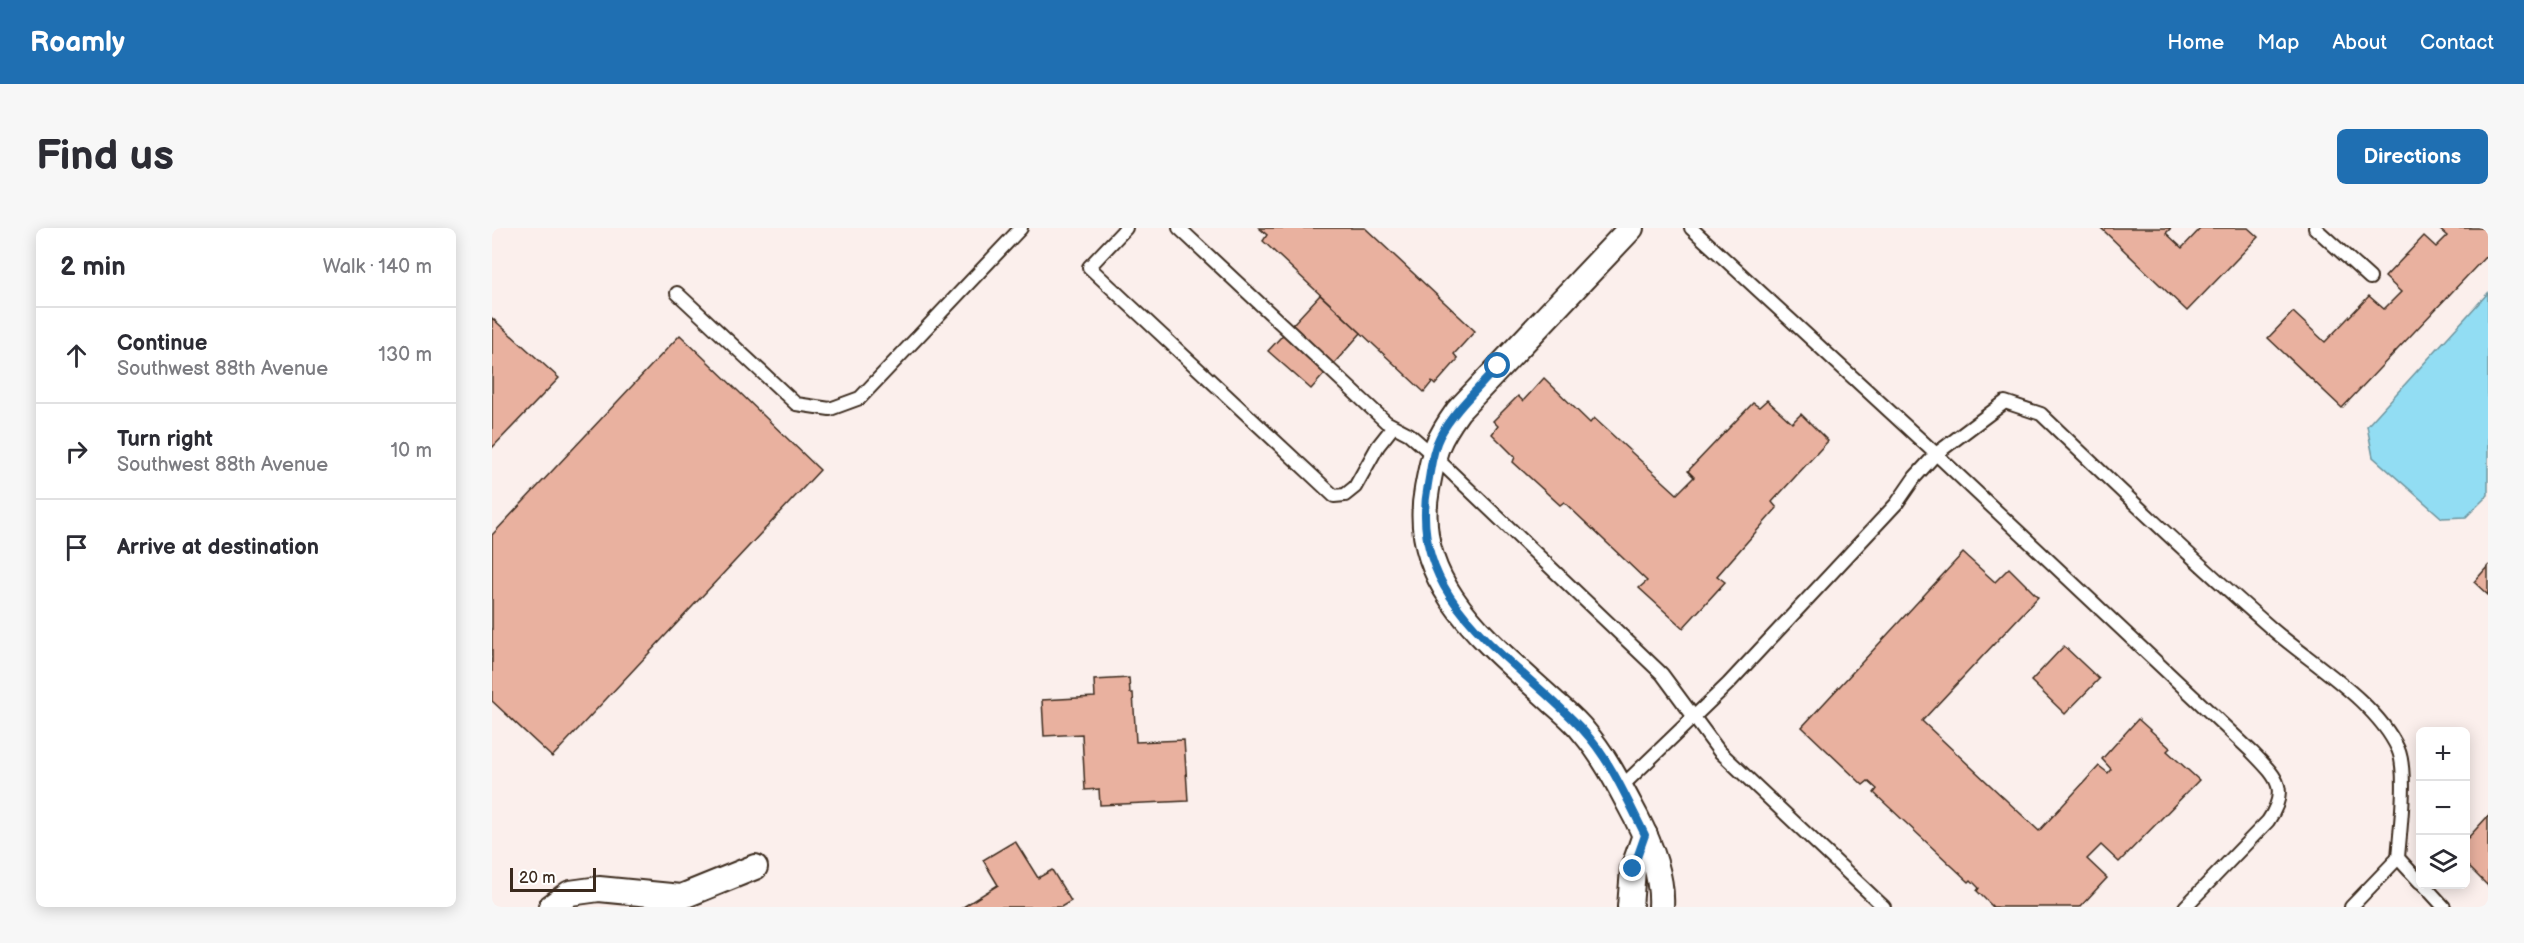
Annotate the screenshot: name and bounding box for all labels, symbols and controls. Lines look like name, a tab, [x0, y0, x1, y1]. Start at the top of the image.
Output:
text: Roamly	[30, 26, 125, 59]
text: Home	[2167, 30, 2224, 55]
text: Map	[2257, 30, 2299, 55]
text: About	[2332, 30, 2387, 55]
text: Contact	[2420, 30, 2494, 55]
button: Directions	[2337, 129, 2488, 184]
text: Find us	[36, 131, 174, 182]
text: 2 min	[60, 252, 126, 283]
text: Walk · 140 m	[323, 255, 432, 279]
text: Continue	[117, 330, 207, 357]
icon: ahead	[60, 339, 93, 372]
text: 130 m	[378, 343, 432, 367]
route start	[1484, 352, 1510, 378]
text: Southwest 88th Avenue	[117, 357, 328, 381]
text: Turn right	[117, 426, 213, 453]
icon: right	[60, 435, 93, 468]
text: 10 m	[391, 439, 432, 463]
text: Southwest 88th Avenue	[117, 453, 328, 477]
icon: arrive	[60, 531, 93, 564]
text: Arrive at destination	[117, 534, 319, 561]
map controls	[2416, 727, 2470, 889]
button: +	[2416, 727, 2470, 781]
button: −	[2416, 781, 2470, 835]
button: layers	[2416, 835, 2470, 889]
route end	[1619, 855, 1645, 881]
scale bar	[510, 865, 596, 892]
text: 20 m	[519, 869, 555, 888]

